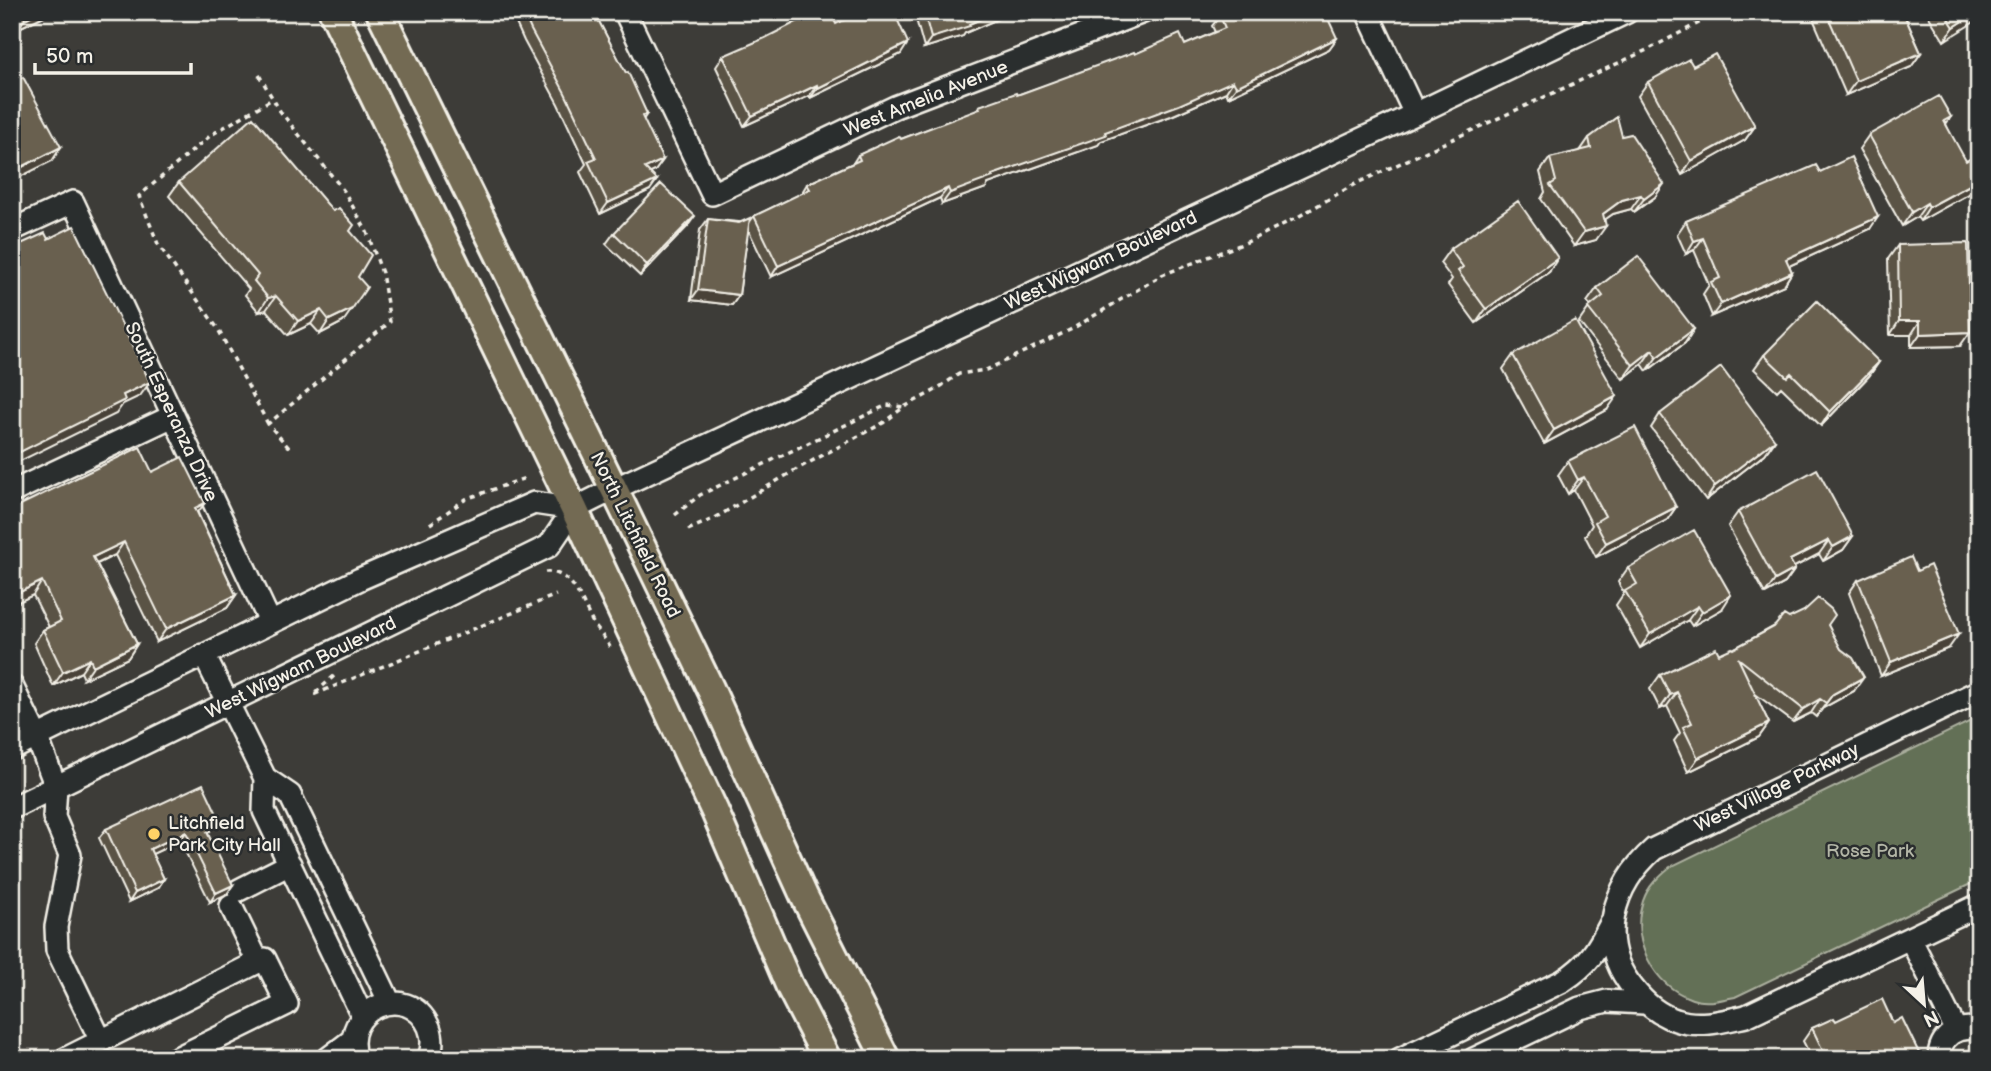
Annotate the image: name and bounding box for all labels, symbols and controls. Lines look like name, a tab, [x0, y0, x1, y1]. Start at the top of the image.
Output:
scale bar	[35, 32, 191, 76]
text: 50 m	[46, 44, 93, 69]
street label: West Amelia Avenue	[841, 56, 1011, 142]
street label: West Wigwam Boulevard	[1001, 206, 1201, 316]
street label: South Esperanza Drive	[119, 318, 223, 506]
street label: North Litchfield Road	[585, 448, 685, 622]
street label: West Wigwam Boulevard	[202, 612, 400, 724]
street label: West Village Parkway	[1691, 738, 1863, 838]
place label: Litchfield Park City Hall	[168, 812, 281, 857]
marker: Litchfield Park City Hall	[146, 826, 162, 842]
park label: Rose Park	[1826, 840, 1915, 863]
north arrow	[1890, 970, 1960, 1040]
text: N	[1919, 1004, 1942, 1031]

